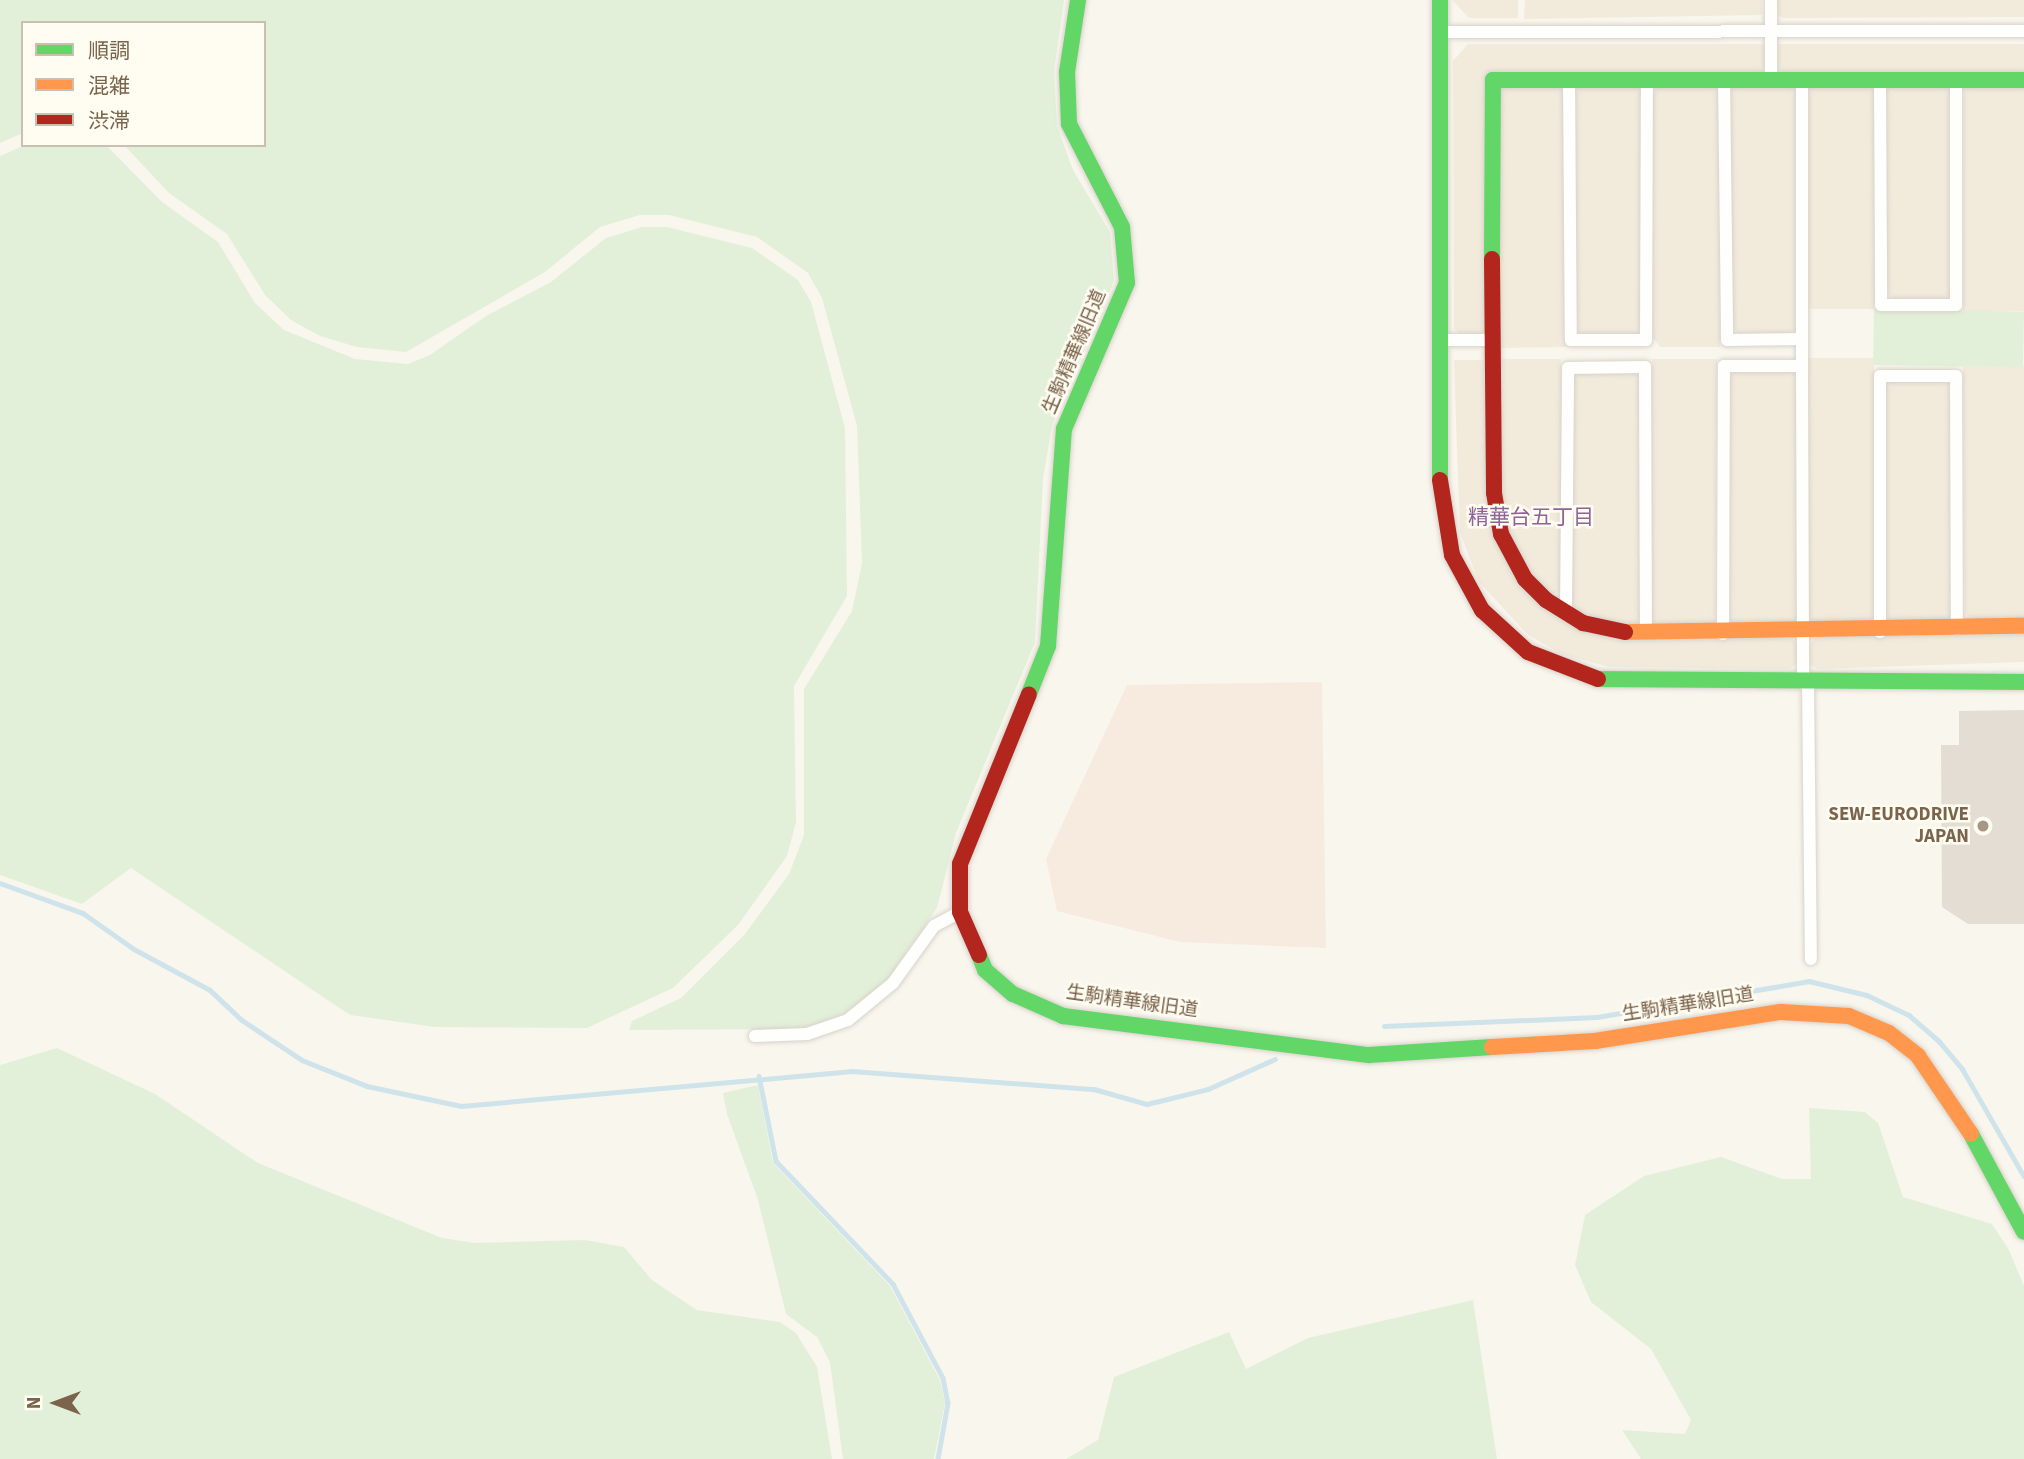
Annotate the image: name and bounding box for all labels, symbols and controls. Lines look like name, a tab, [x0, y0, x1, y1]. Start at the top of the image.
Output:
legend	[21, 21, 266, 147]
text: 順調	[88, 36, 130, 66]
text: 混雑	[88, 71, 130, 101]
text: 渋滞	[88, 106, 130, 136]
street label: 生駒精華線旧道	[1039, 286, 1111, 418]
district label: 精華台五丁目	[1468, 504, 1594, 530]
place label: SEW-EURODRIVE JAPAN	[1828, 804, 1969, 848]
marker: SEW-EURODRIVE JAPAN	[1975, 818, 1991, 834]
street label: 生駒精華線旧道	[1065, 981, 1199, 1023]
street label: 生駒精華線旧道	[1621, 983, 1755, 1027]
north arrow	[21, 1368, 91, 1438]
text: N	[21, 1397, 48, 1409]

